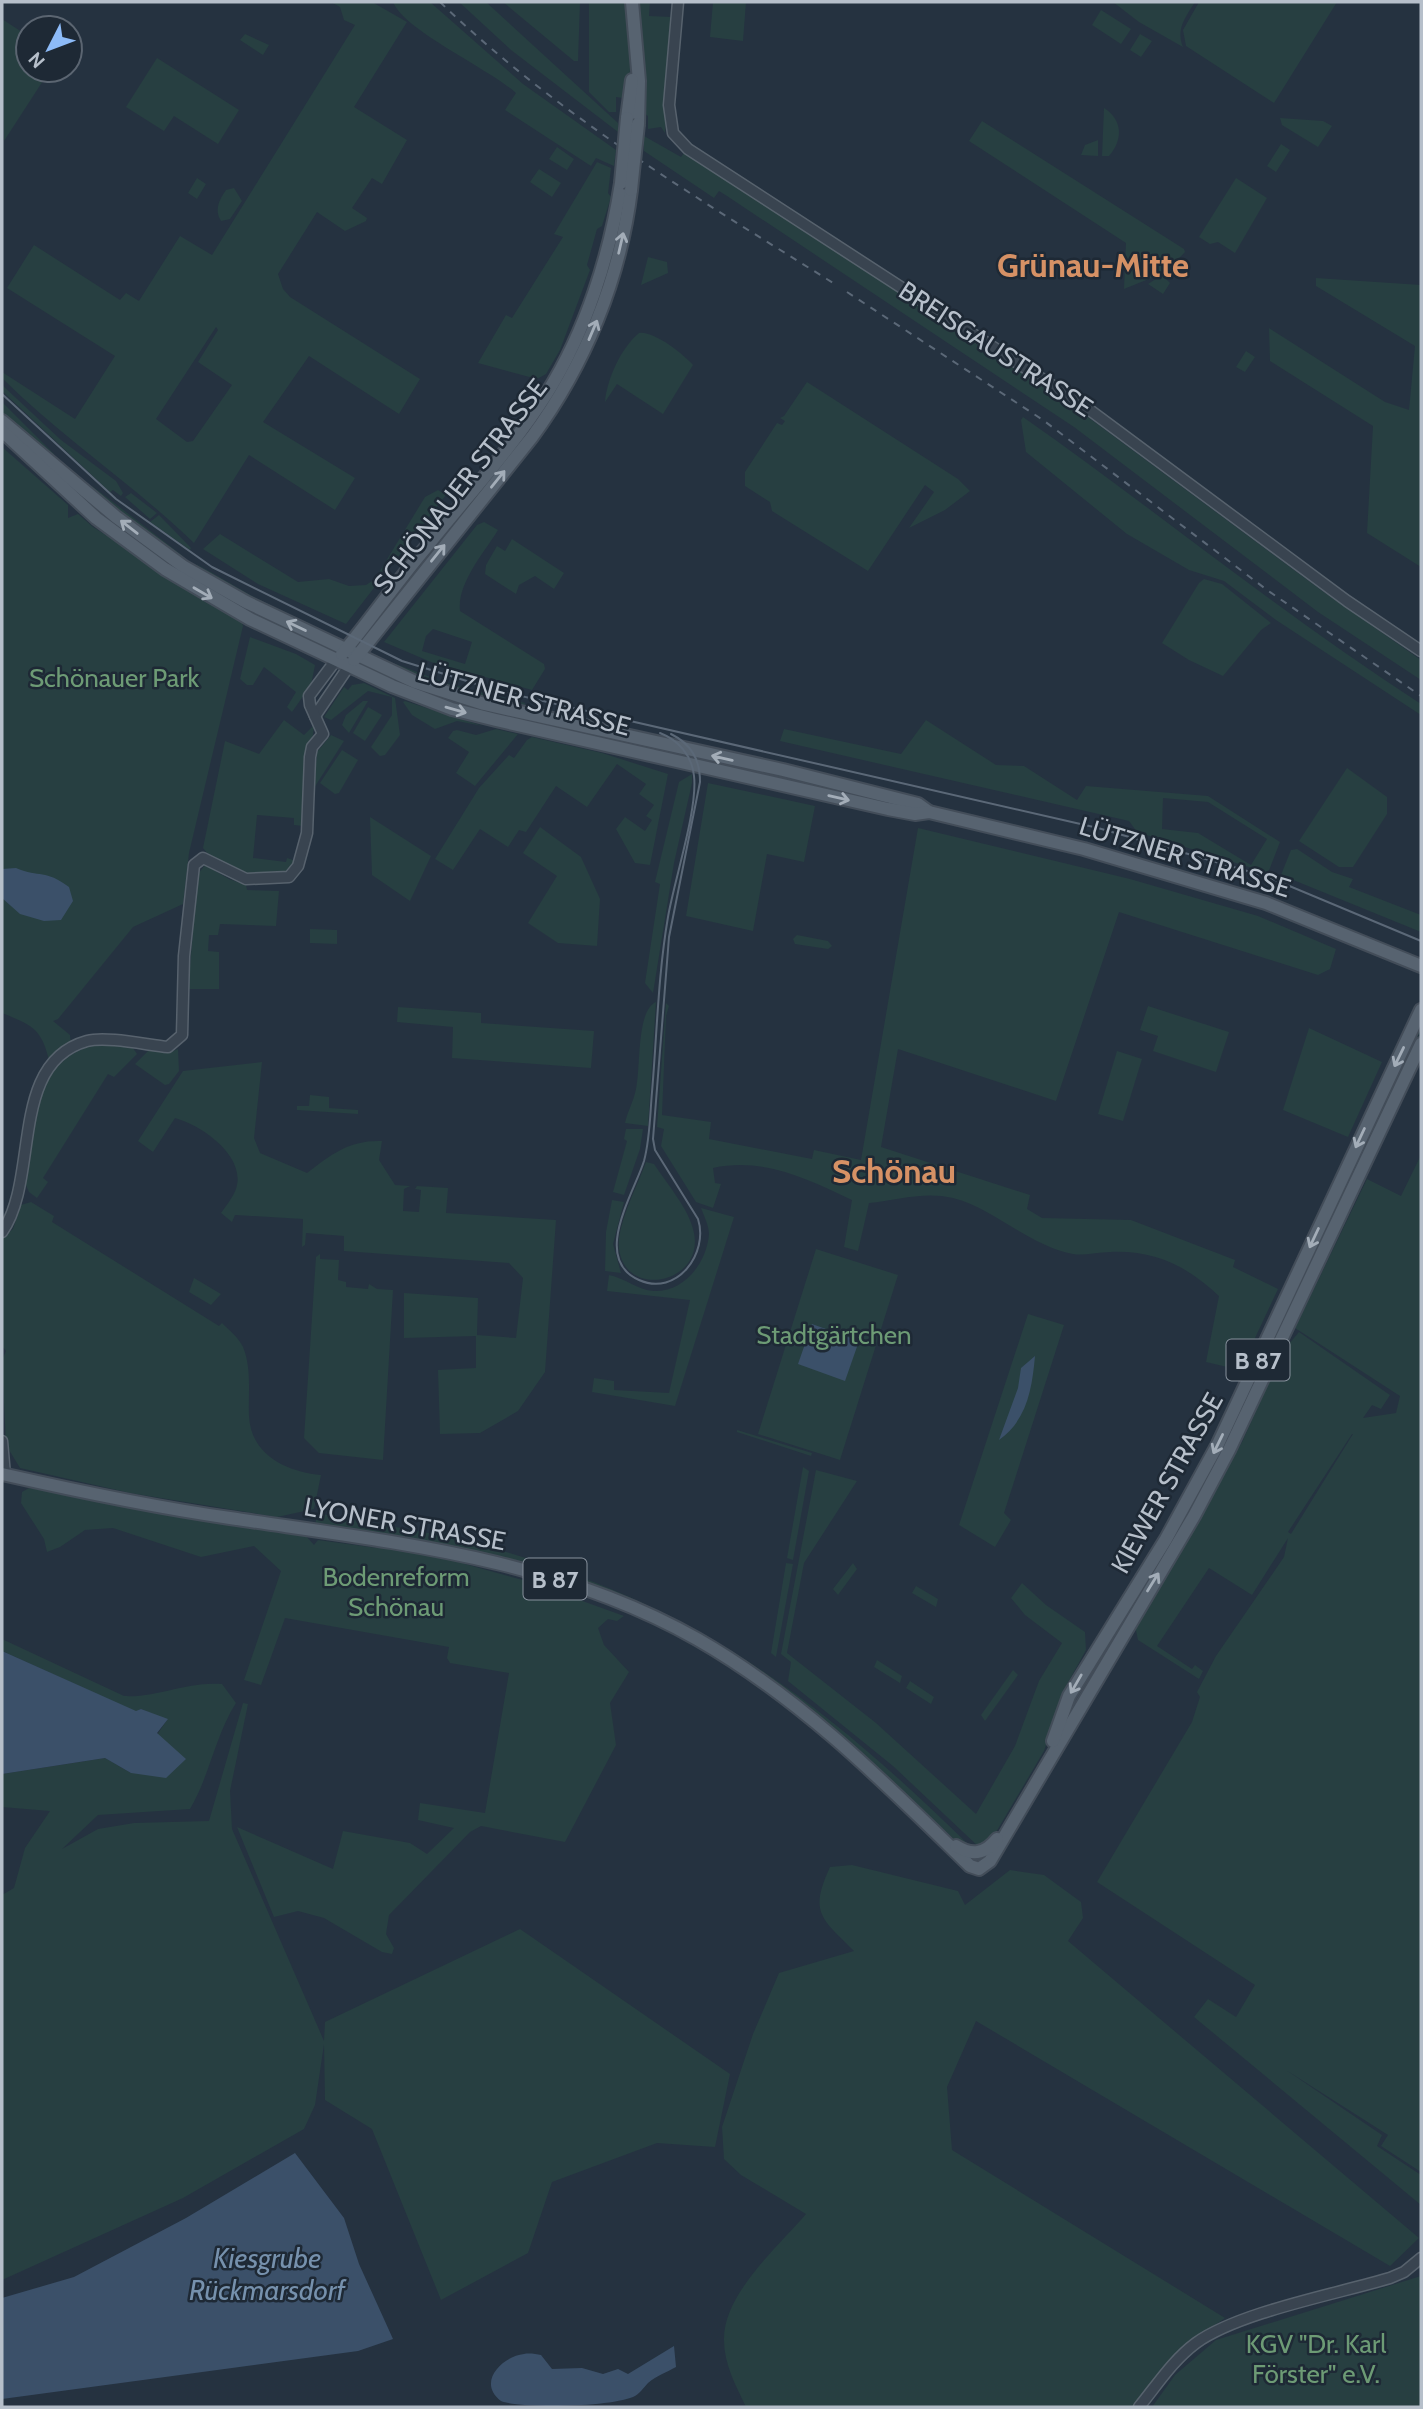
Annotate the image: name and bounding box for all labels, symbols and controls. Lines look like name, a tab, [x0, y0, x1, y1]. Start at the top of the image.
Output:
north arrow	[14, 14, 84, 84]
text: N	[24, 47, 50, 73]
one-way arrow	[615, 232, 628, 255]
district label: Grünau-Mitte	[997, 245, 1189, 285]
street label: BREISGAUSTRASSE	[893, 274, 1099, 424]
one-way arrow	[587, 320, 600, 342]
street label: SCHÖNAUER STRASSE	[366, 372, 554, 600]
one-way arrow	[491, 470, 506, 488]
one-way arrow	[120, 520, 139, 535]
one-way arrow	[431, 544, 446, 562]
one-way arrow	[193, 587, 213, 601]
one-way arrow	[286, 619, 307, 633]
street label: LÜTZNER STRASSE	[414, 655, 634, 743]
park label: Schönauer Park	[29, 662, 199, 694]
one-way arrow	[445, 704, 467, 717]
one-way arrow	[711, 750, 734, 764]
one-way arrow	[827, 791, 850, 805]
street label: LÜTZNER STRASSE	[1075, 810, 1295, 904]
one-way arrow	[1391, 1047, 1404, 1068]
one-way arrow	[1353, 1127, 1367, 1148]
district label: Schönau	[832, 1151, 956, 1191]
one-way arrow	[1307, 1227, 1320, 1248]
park label: Stadtgärtchen	[756, 1319, 912, 1351]
road number: B 87	[1226, 1340, 1290, 1380]
street label: KIEWER STRASSE	[1104, 1387, 1230, 1579]
one-way arrow	[1211, 1433, 1224, 1454]
street label: LYONER STRASSE	[302, 1491, 508, 1557]
road number: B 87	[524, 1559, 586, 1600]
park label: Bodenreform Schönau	[323, 1561, 469, 1623]
one-way arrow	[1146, 1573, 1160, 1593]
one-way arrow	[1069, 1673, 1082, 1694]
water label: Kiesgrube Rückmarsdorf	[189, 2241, 348, 2307]
park label: KGV "Dr. Karl Förster" e.V.	[1246, 2328, 1386, 2390]

